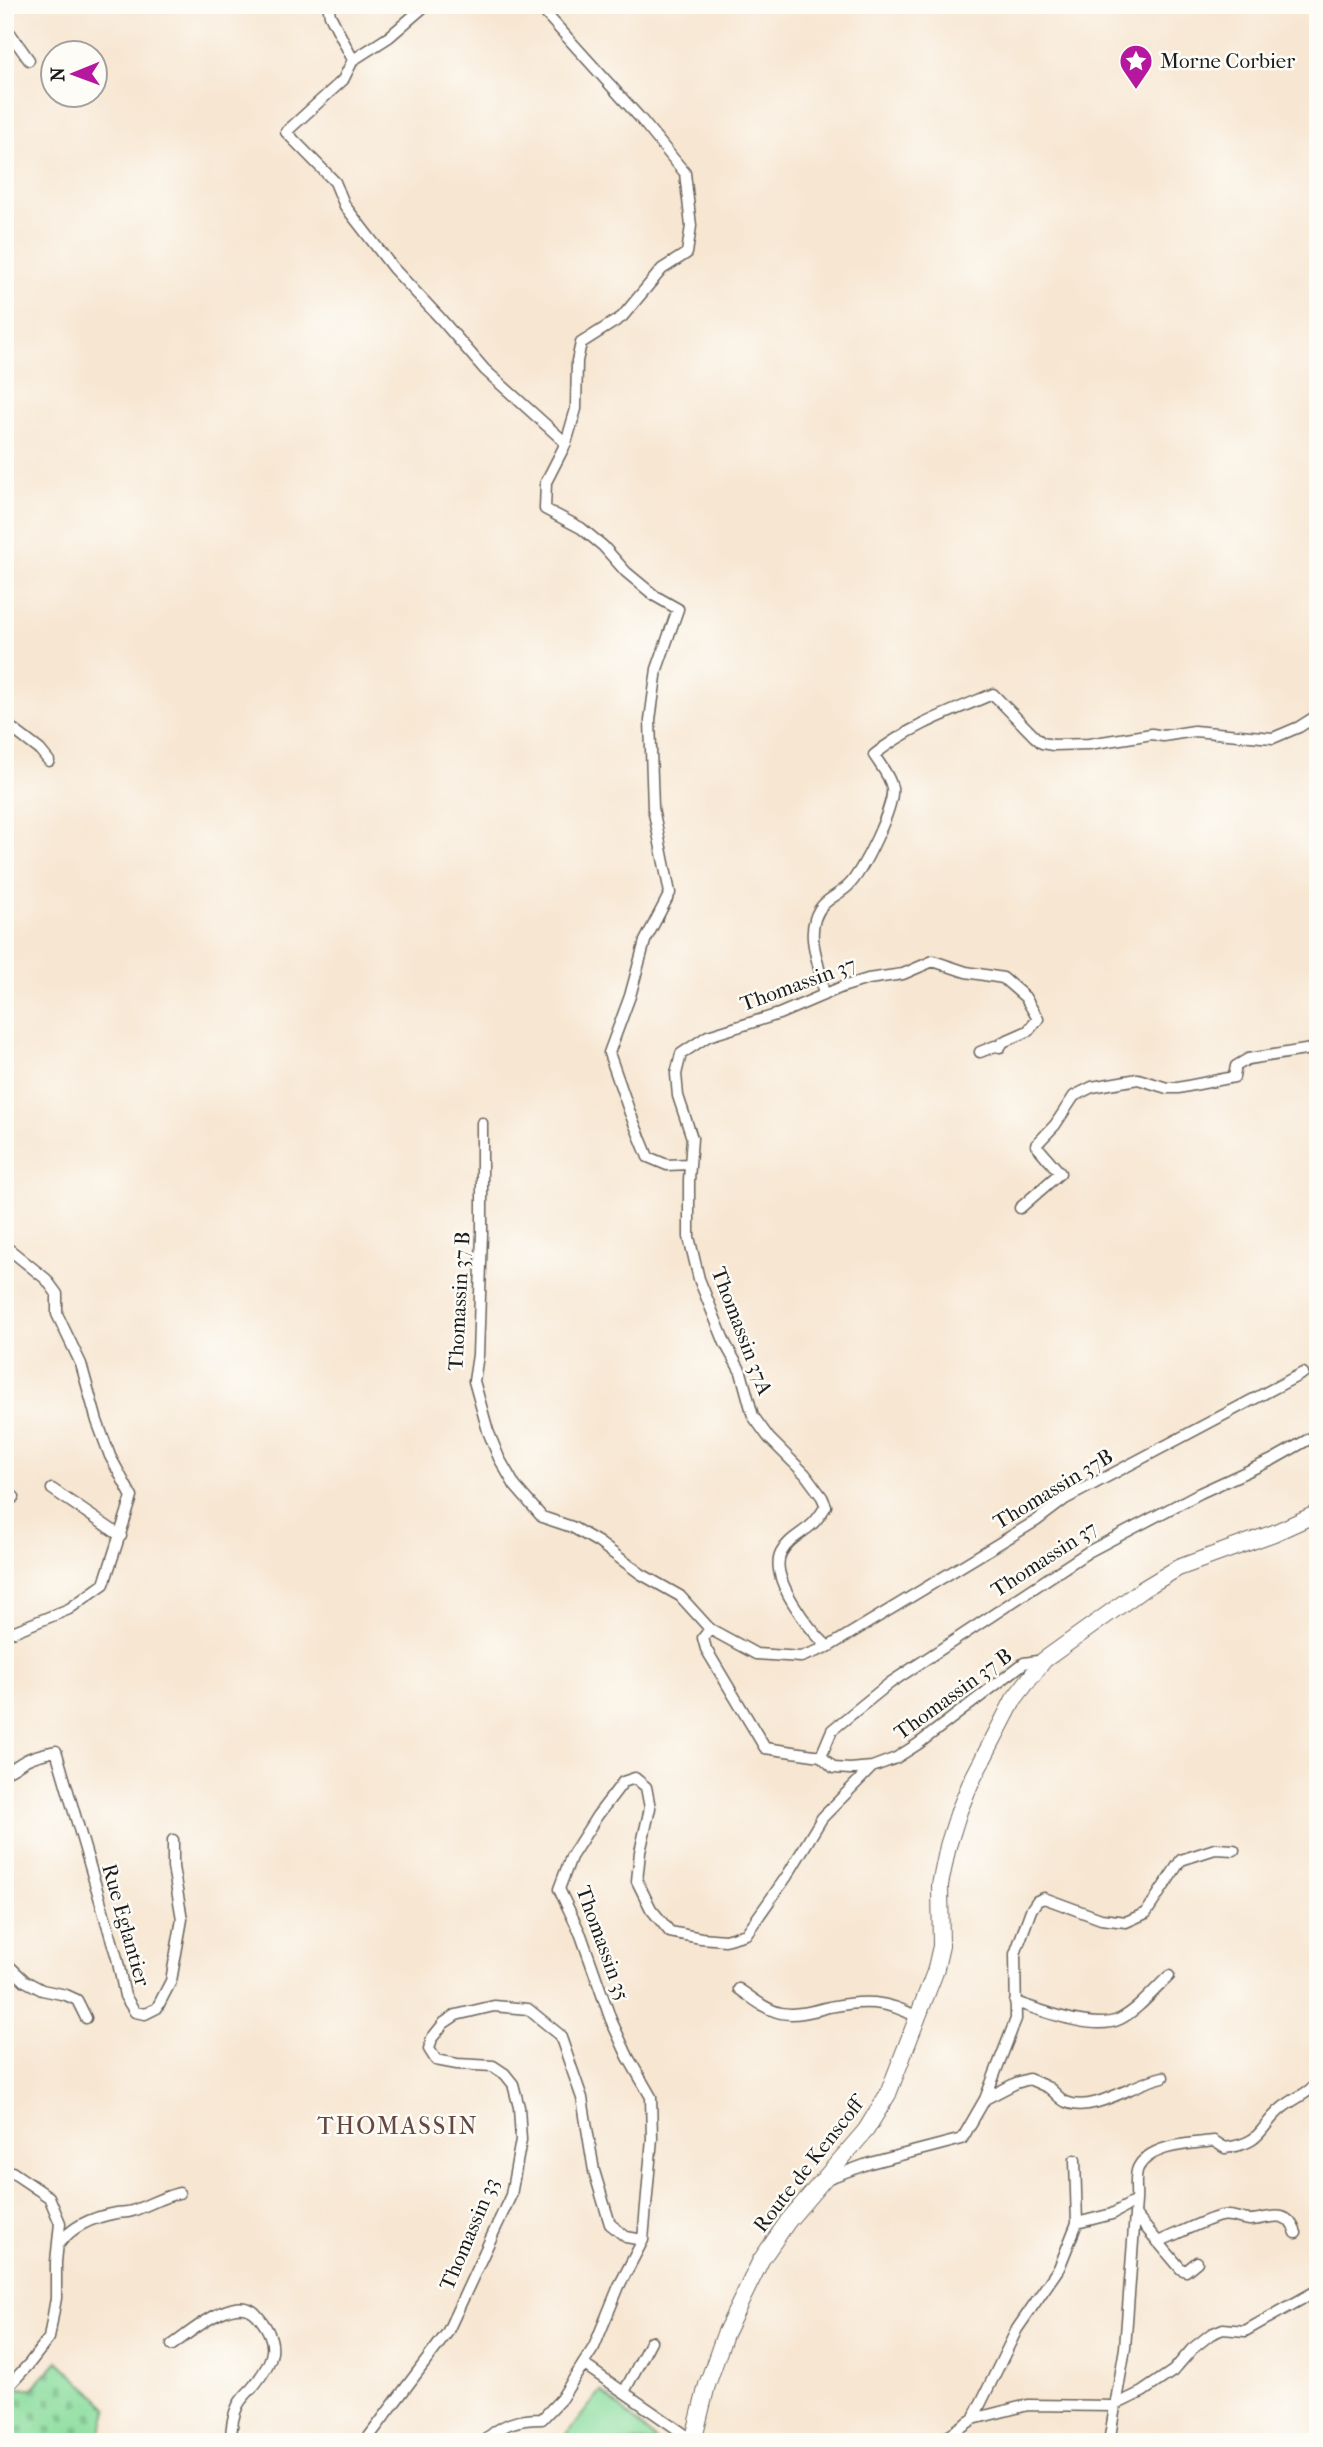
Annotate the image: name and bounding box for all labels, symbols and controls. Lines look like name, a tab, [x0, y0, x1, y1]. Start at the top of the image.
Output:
north arrow	[38, 38, 108, 108]
place icon: Morne Corbier	[1117, 42, 1155, 91]
place label: Morne Corbier	[1160, 49, 1295, 73]
text: N	[47, 66, 69, 82]
street label: Thomassin 37	[737, 952, 859, 1016]
street label: Thomassin 37 B	[443, 1231, 475, 1371]
street label: Thomassin 37A	[707, 1264, 777, 1399]
street label: Thomassin 37B	[989, 1444, 1117, 1534]
street label: Thomassin 37	[987, 1516, 1101, 1602]
street label: Thomassin 37 B	[890, 1643, 1016, 1745]
street label: Rue Eglantier	[97, 1861, 155, 1989]
street label: Thomassin 35	[571, 1882, 635, 2004]
street label: Route de Kenscoff	[748, 2090, 871, 2237]
district label: THOMASSIN	[317, 2112, 479, 2140]
street label: Thomassin 33	[435, 2174, 503, 2294]

